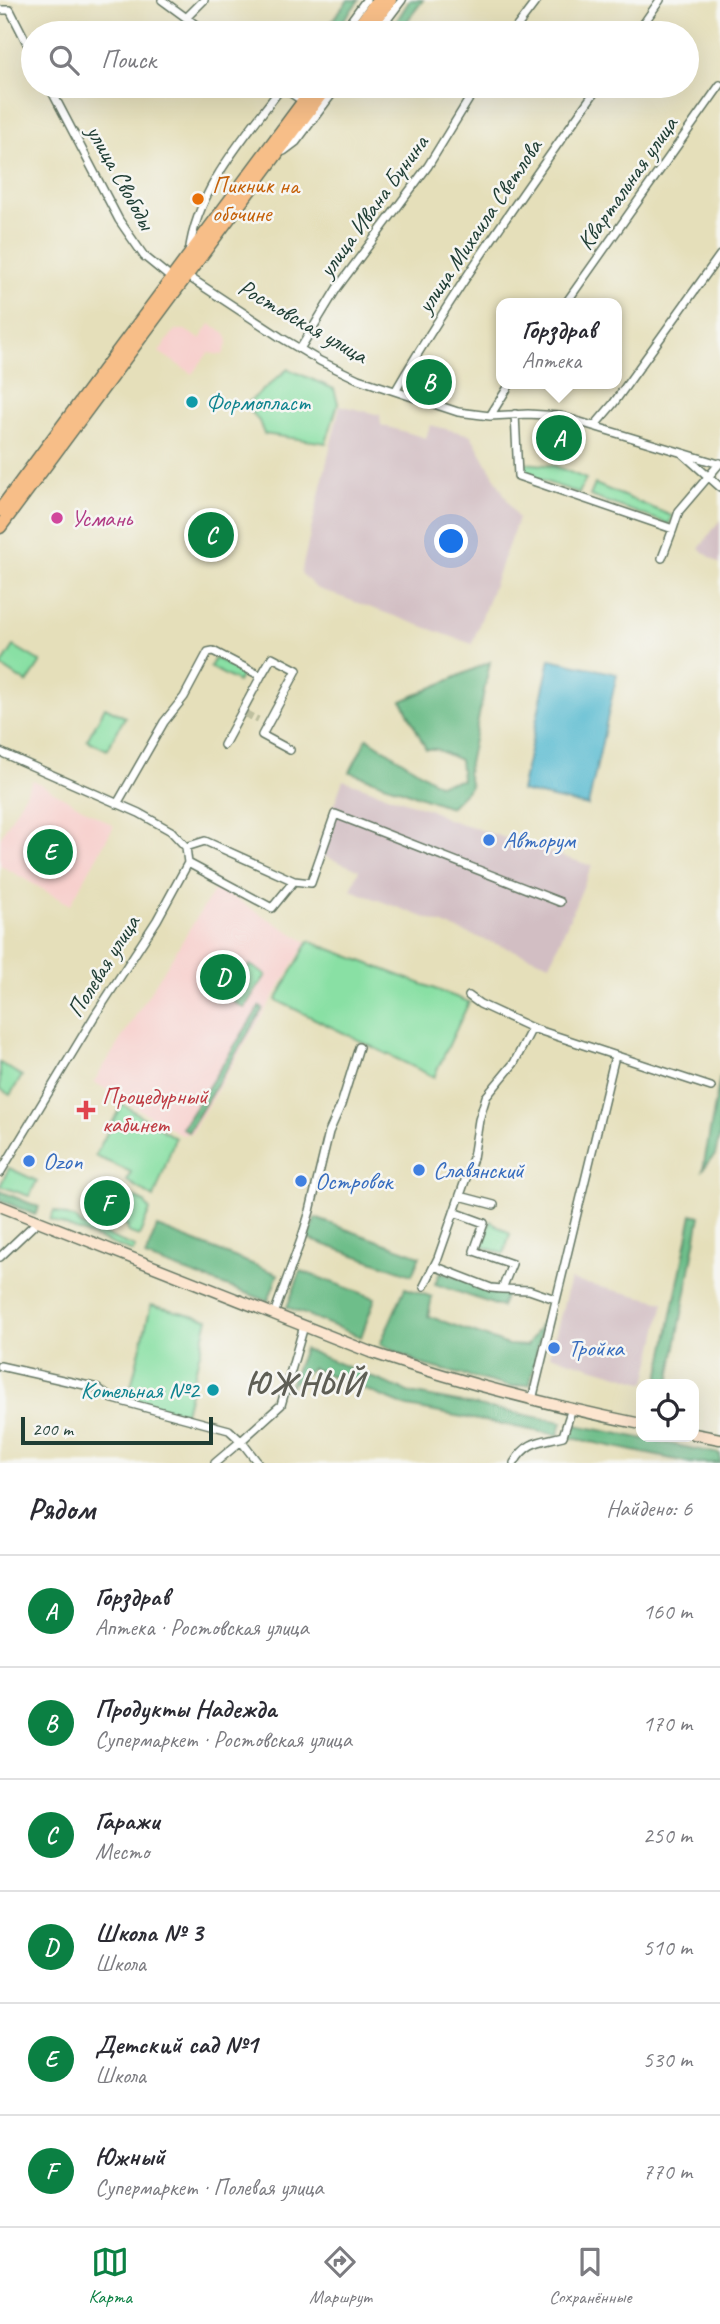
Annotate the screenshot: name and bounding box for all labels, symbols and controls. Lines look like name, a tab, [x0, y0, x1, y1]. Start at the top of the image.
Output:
search box	[21, 21, 699, 98]
icon: search	[45, 41, 83, 79]
text: Поиск	[101, 43, 156, 76]
street label: Квартальная улица	[570, 109, 685, 255]
street label: улица Свободы	[79, 117, 163, 237]
street label: улица Ивана Бунина	[310, 128, 436, 285]
street label: улица Михаила Светлова	[409, 132, 549, 320]
place label: Пикник на обочине	[212, 170, 301, 228]
marker: Пикник на обочине	[190, 191, 206, 207]
street label: Ростовская улица	[233, 272, 374, 371]
popup	[496, 298, 622, 389]
text: Горздрав	[522, 313, 596, 346]
text: Аптека	[522, 346, 581, 375]
pin: B	[406, 356, 452, 408]
place label: Формопласт	[206, 387, 311, 417]
marker: Формопласт	[184, 394, 200, 410]
pin: A	[536, 412, 582, 464]
place label: Усмань	[71, 503, 134, 533]
pin: C	[188, 509, 234, 561]
marker: Усмань	[49, 510, 65, 526]
your location	[434, 524, 468, 558]
place label: Авторум	[503, 825, 577, 855]
pin: E	[27, 826, 73, 878]
marker: Авторум	[481, 832, 497, 848]
street label: Полевая улица	[60, 908, 147, 1023]
pin: D	[200, 951, 246, 1003]
place label: Процедурный кабинет	[102, 1081, 210, 1139]
marker: Процедурный кабинет	[76, 1100, 96, 1120]
place label: Ozon	[43, 1146, 83, 1176]
marker: Ozon	[21, 1153, 37, 1169]
place label: Славянский	[433, 1155, 526, 1185]
marker: Славянский	[411, 1162, 427, 1178]
place label: Островок	[315, 1166, 394, 1196]
marker: Островок	[293, 1173, 309, 1189]
pin: F	[84, 1177, 130, 1229]
place label: Тройка	[568, 1333, 625, 1363]
marker: Тройка	[546, 1340, 562, 1356]
district label: ЮЖНЫЙ	[245, 1363, 368, 1404]
place label: Котельная №2	[80, 1375, 201, 1405]
map controls	[636, 1379, 699, 1442]
button: locate	[636, 1379, 699, 1442]
marker: Котельная №2	[205, 1382, 221, 1398]
scale bar	[21, 1414, 214, 1446]
text: 200 m	[32, 1417, 73, 1441]
text: Рядом	[28, 1490, 95, 1528]
text: Найдено: 6	[606, 1494, 692, 1523]
text: Горздрав	[95, 1580, 169, 1613]
text: A	[45, 1597, 57, 1626]
text: 160 m	[643, 1597, 692, 1626]
text: Аптека · Ростовская улица	[95, 1613, 308, 1642]
text: Продукты Надежда	[95, 1692, 276, 1725]
text: B	[45, 1709, 57, 1738]
text: 170 m	[643, 1709, 692, 1738]
text: Супермаркет · Ростовская улица	[95, 1725, 352, 1754]
text: Гаражи	[95, 1804, 159, 1837]
text: C	[46, 1821, 56, 1850]
text: 250 m	[643, 1821, 692, 1850]
text: Место	[95, 1837, 149, 1866]
text: Школа № 3	[95, 1916, 203, 1949]
text: D	[44, 1933, 58, 1962]
text: 510 m	[643, 1933, 692, 1962]
text: Школа	[95, 1949, 146, 1978]
text: Детский сад №1	[95, 2028, 258, 2061]
text: E	[45, 2045, 57, 2074]
text: 530 m	[643, 2045, 692, 2074]
text: Школа	[95, 2061, 146, 2090]
text: Южный	[95, 2140, 165, 2173]
text: F	[46, 2157, 56, 2186]
text: 770 m	[643, 2157, 692, 2186]
text: Супермаркет · Полевая улица	[95, 2173, 323, 2202]
tab: Карта	[89, 2243, 132, 2309]
tab: Маршрут	[309, 2243, 372, 2309]
tab: Сохранённые	[549, 2243, 631, 2309]

